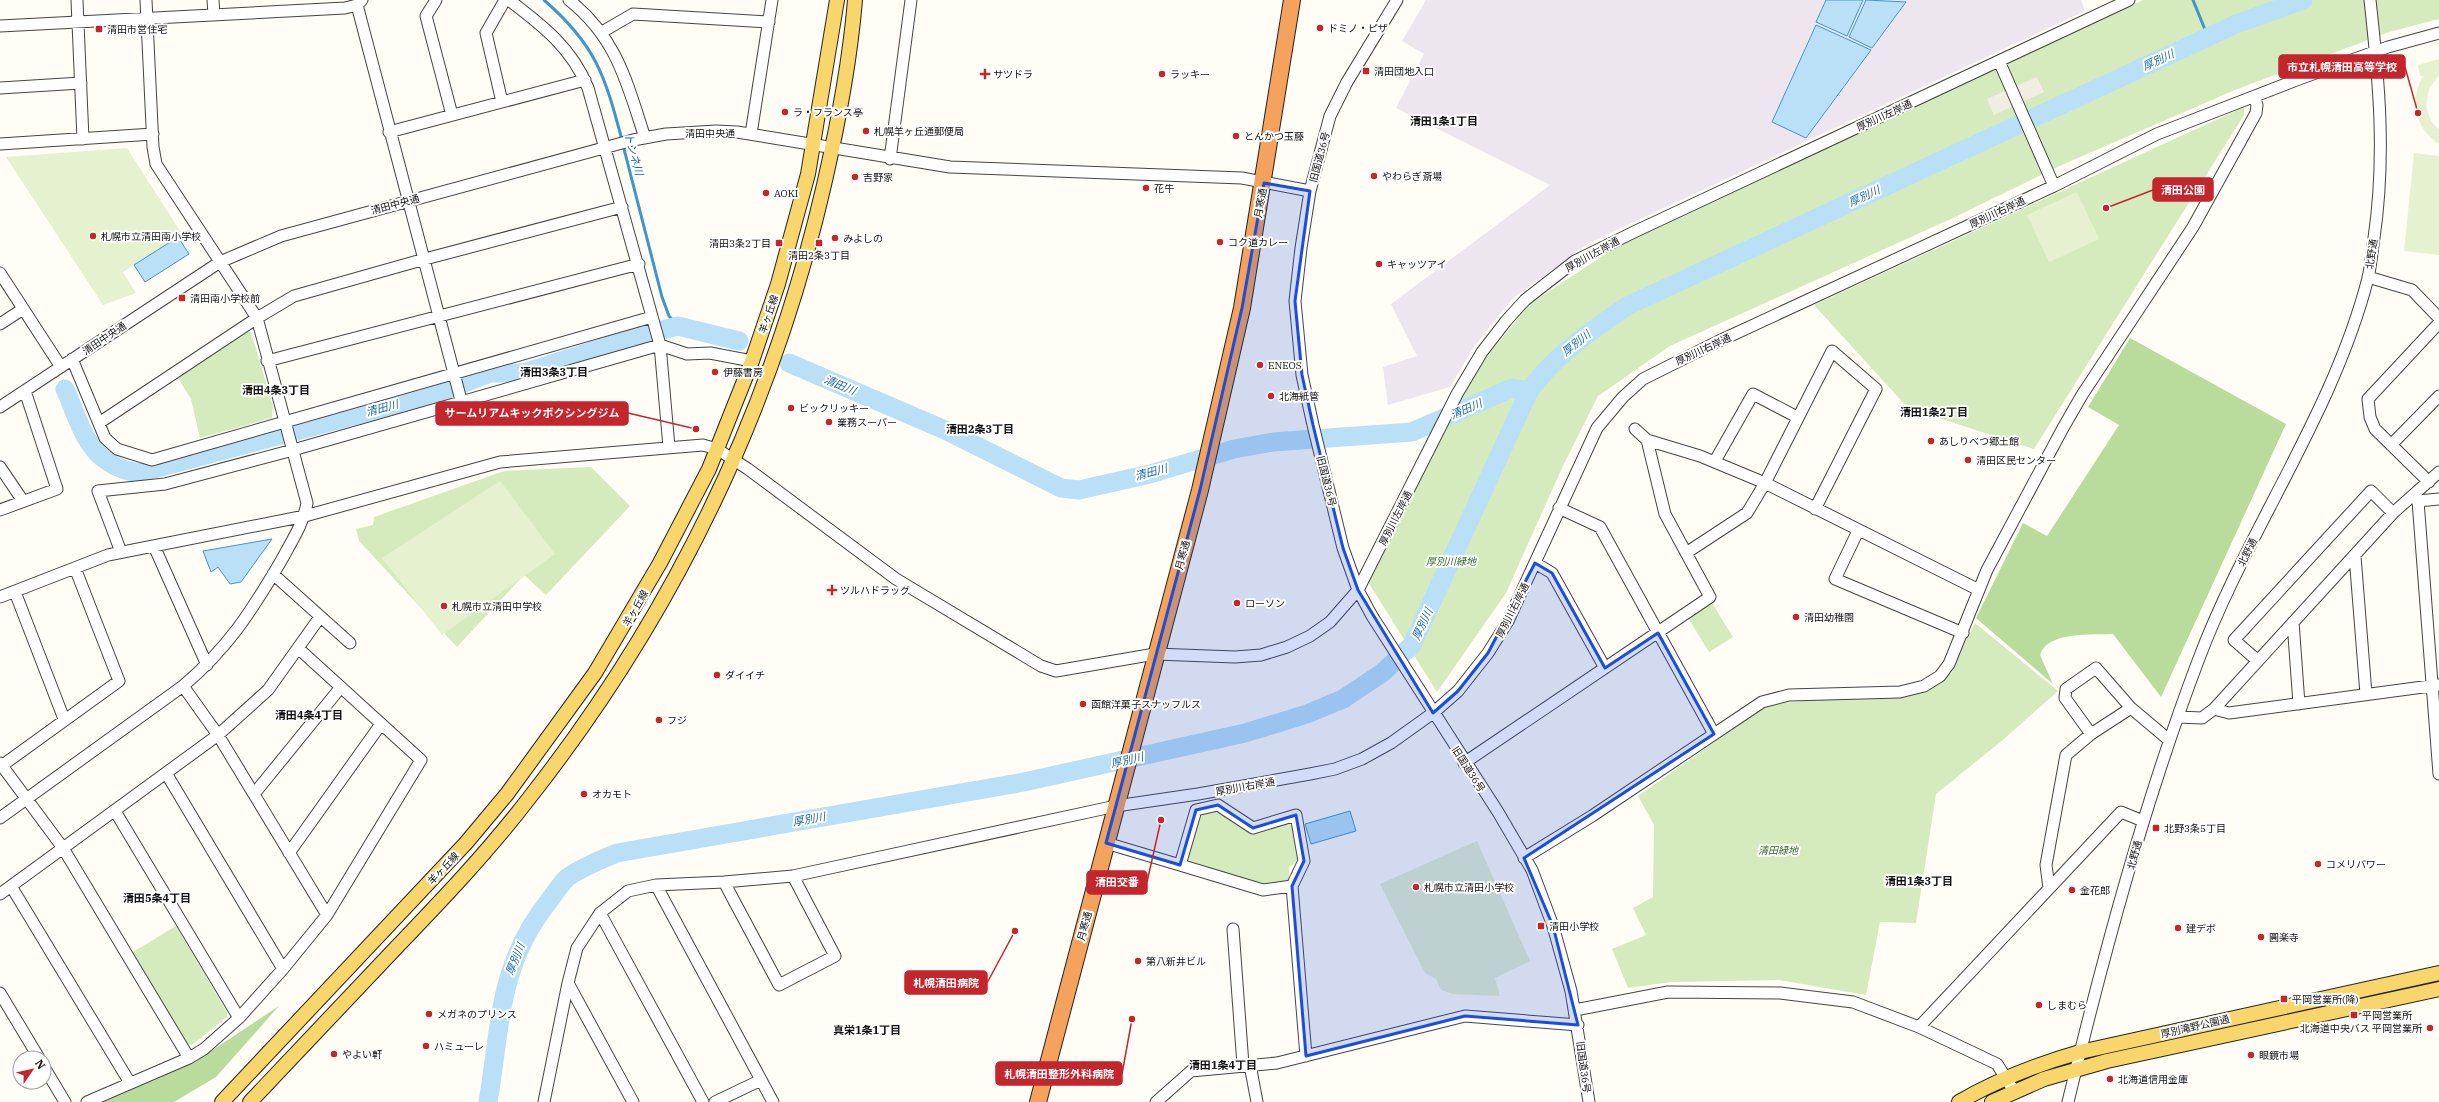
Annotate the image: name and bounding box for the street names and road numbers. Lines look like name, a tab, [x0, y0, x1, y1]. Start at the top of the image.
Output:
street label: 厚別川左岸通	[1854, 97, 1914, 134]
street label: 清田中央通	[685, 127, 735, 140]
street label: 旧国道36号	[1306, 130, 1332, 184]
street label: 月寒通	[1251, 187, 1269, 219]
street label: 清田中央通	[369, 192, 421, 217]
street label: 厚別川右岸通	[1967, 194, 2027, 231]
street label: 厚別川左岸通	[1563, 234, 1622, 275]
street label: 北野通	[2363, 238, 2380, 270]
street label: 羊ヶ丘線	[756, 293, 781, 335]
street label: 清田中央通	[80, 319, 129, 358]
street label: 厚別川右岸通	[1673, 331, 1733, 368]
street label: 旧国道36号	[1314, 454, 1339, 508]
street label: 厚別川左岸通	[1376, 489, 1415, 548]
street label: 北野通	[2235, 536, 2260, 569]
street label: 月寒通	[1172, 539, 1193, 571]
street label: 厚別川右岸通	[1493, 581, 1532, 640]
street label: 羊ヶ丘線	[620, 588, 651, 629]
street label: 旧国道36号	[1449, 744, 1488, 795]
street label: 厚別川右岸通	[1214, 775, 1276, 798]
street label: 北野通	[2124, 839, 2145, 871]
street label: 羊ヶ丘線	[425, 849, 462, 887]
street label: 月寒通	[1074, 910, 1095, 942]
street label: 厚別滝野公園通	[2160, 1012, 2231, 1041]
street label: 旧国道36号	[1573, 1040, 1594, 1094]

